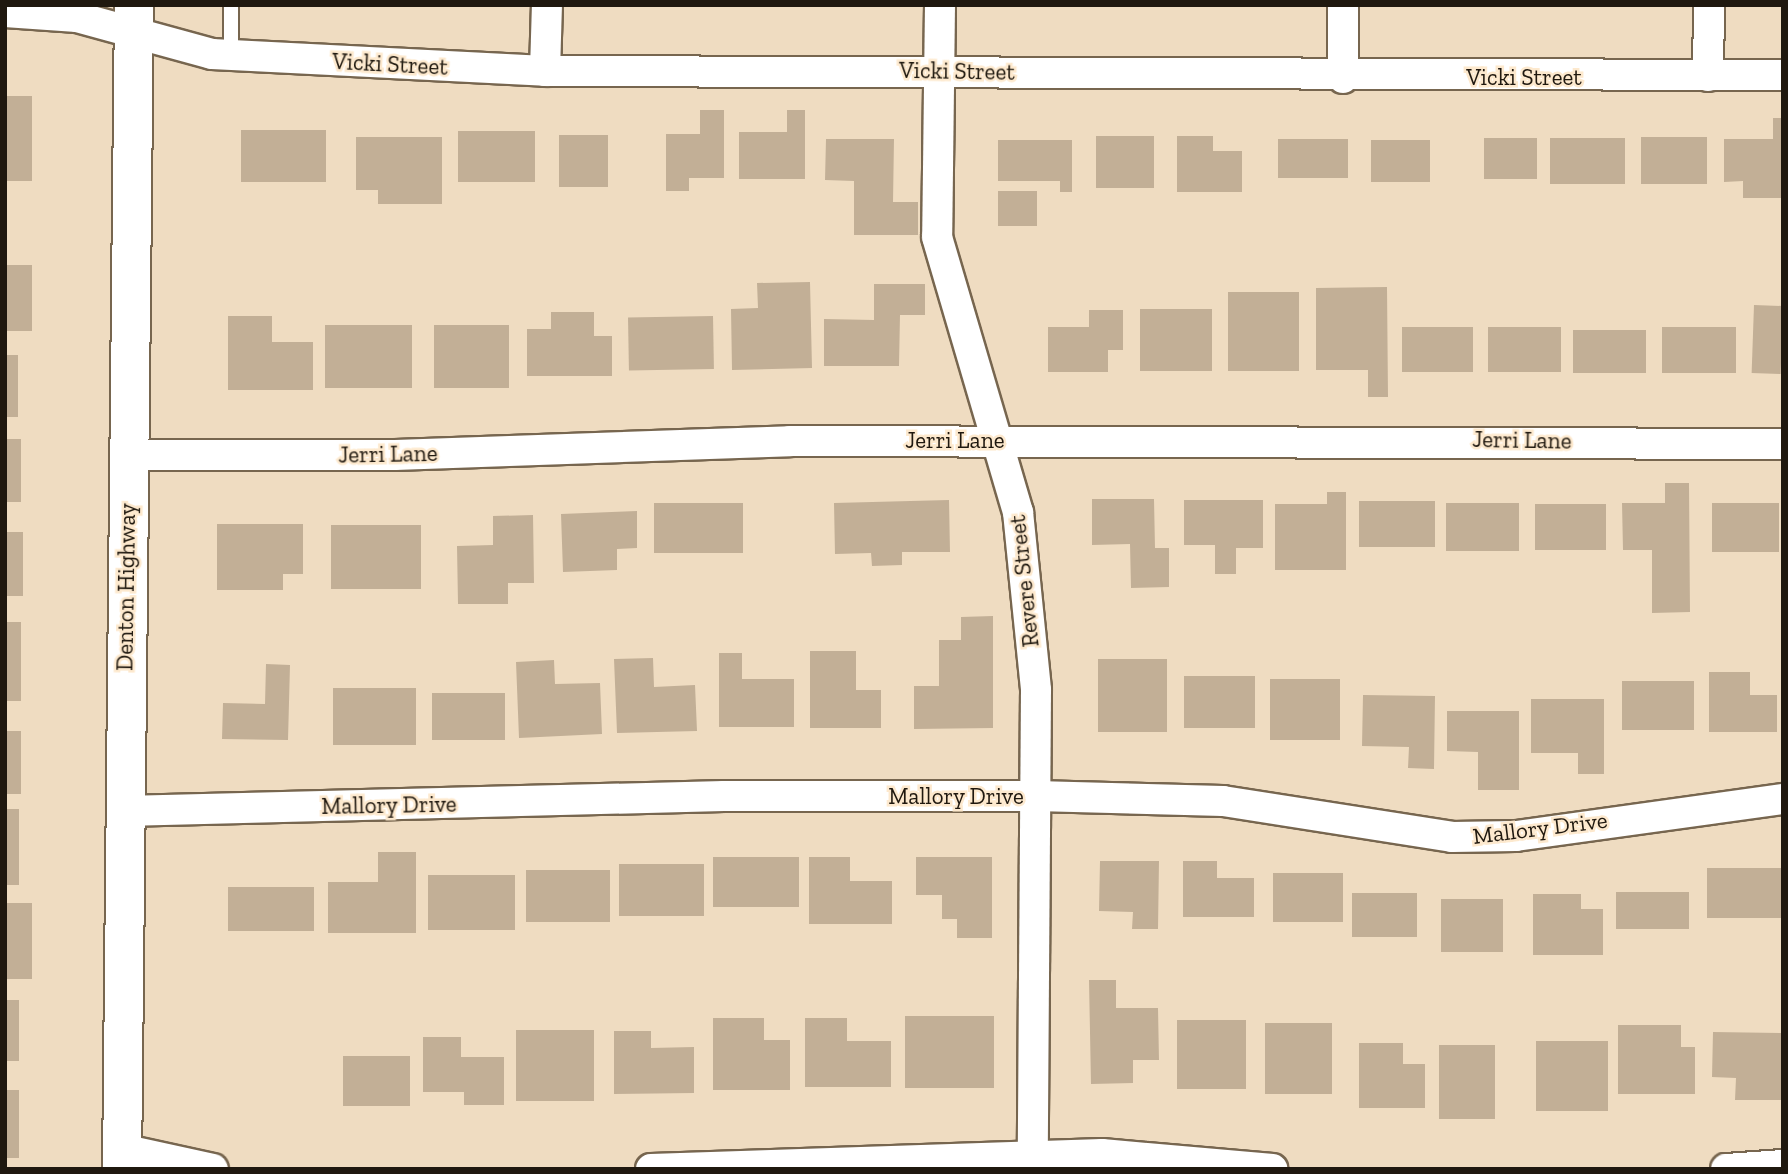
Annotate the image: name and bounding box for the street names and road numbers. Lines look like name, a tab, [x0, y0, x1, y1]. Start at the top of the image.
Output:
street label: Vicki Street	[331, 47, 449, 81]
street label: Vicki Street	[899, 56, 1015, 86]
street label: Vicki Street	[1466, 63, 1582, 91]
street label: Jerri Lane	[1472, 425, 1572, 455]
street label: Jerri Lane	[905, 426, 1005, 454]
street label: Jerri Lane	[338, 439, 438, 469]
street label: Denton Highway	[111, 503, 141, 671]
street label: Revere Street	[1003, 514, 1045, 648]
street label: Mallory Drive	[888, 782, 1024, 810]
street label: Mallory Drive	[321, 790, 457, 820]
street label: Mallory Drive	[1471, 806, 1609, 850]

